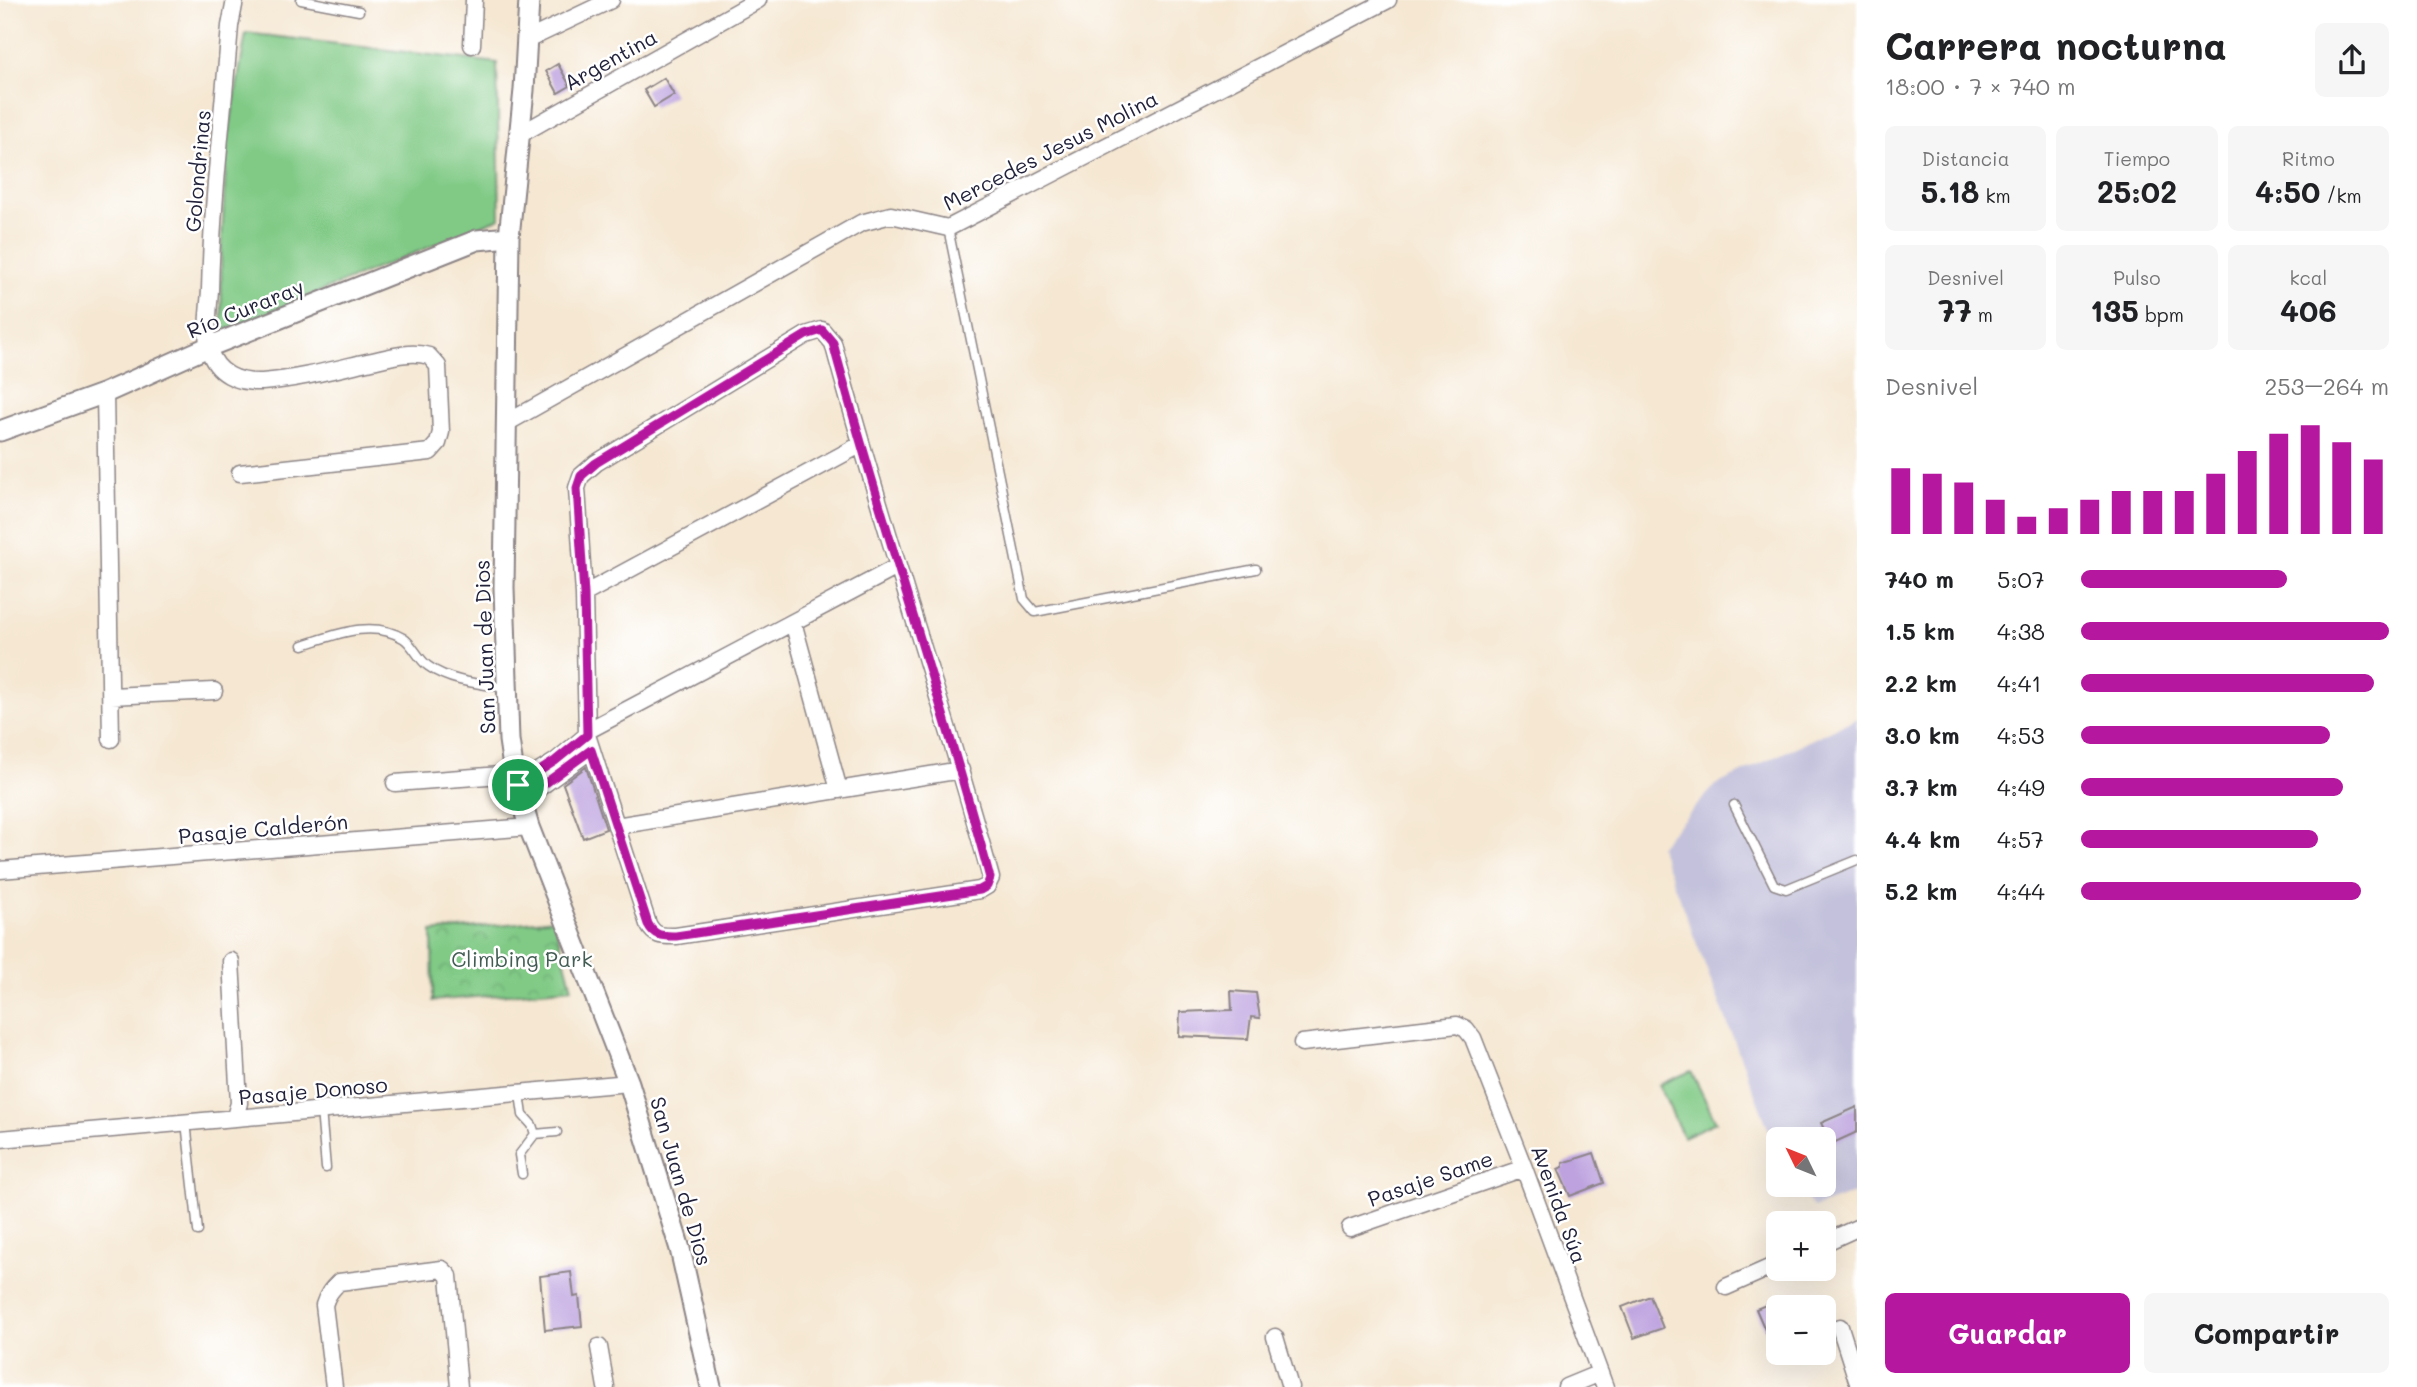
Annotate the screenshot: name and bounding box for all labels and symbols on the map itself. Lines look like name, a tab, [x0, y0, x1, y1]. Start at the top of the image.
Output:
street label: Argentina	[559, 22, 661, 96]
street label: Mercedes Jesus Molina	[938, 84, 1162, 216]
street label: Golondrinas	[178, 109, 216, 233]
street label: Río Curaray	[182, 272, 308, 344]
street label: San Juan de Dios	[467, 559, 501, 735]
pin	[488, 755, 548, 815]
street label: Pasaje Calderón	[177, 807, 349, 849]
park label: Climbing Park	[451, 945, 593, 972]
street label: Pasaje Donoso	[237, 1070, 389, 1110]
street label: San Juan de Dios	[645, 1094, 719, 1268]
north arrow	[1766, 1127, 1836, 1197]
street label: Avenida Súa	[1526, 1141, 1594, 1267]
street label: Pasaje Same	[1364, 1144, 1496, 1212]

